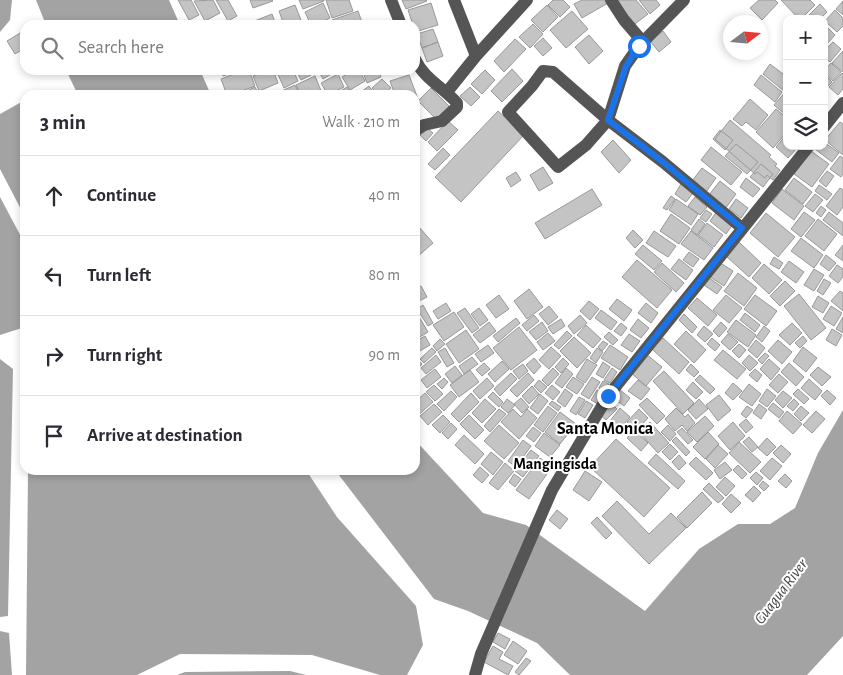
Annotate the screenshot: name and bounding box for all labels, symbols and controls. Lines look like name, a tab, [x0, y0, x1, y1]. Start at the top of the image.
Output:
north arrow	[723, 15, 768, 60]
map controls	[783, 15, 828, 150]
button: +	[783, 15, 828, 60]
search box	[20, 20, 420, 75]
icon: search	[38, 34, 66, 62]
route start	[628, 35, 651, 58]
text: Search here	[78, 38, 164, 57]
button: −	[783, 60, 828, 105]
button: layers	[783, 105, 828, 150]
text: 3 min	[40, 112, 86, 133]
text: Walk · 210 m	[322, 114, 400, 130]
icon: ahead	[40, 182, 68, 210]
text: Continue	[87, 186, 156, 205]
text: 40 m	[368, 187, 400, 203]
icon: left	[40, 262, 68, 290]
text: Turn left	[87, 266, 151, 285]
text: 80 m	[369, 267, 400, 283]
icon: right	[40, 342, 68, 370]
text: Turn right	[87, 346, 162, 365]
text: 90 m	[369, 347, 400, 363]
route end	[597, 385, 620, 408]
district label: Santa Monica	[557, 420, 654, 438]
icon: arrive	[40, 422, 68, 450]
text: Arrive at destination	[87, 426, 243, 445]
district label: Mangingisda	[513, 456, 597, 472]
water label: Guagua River	[751, 555, 811, 627]

